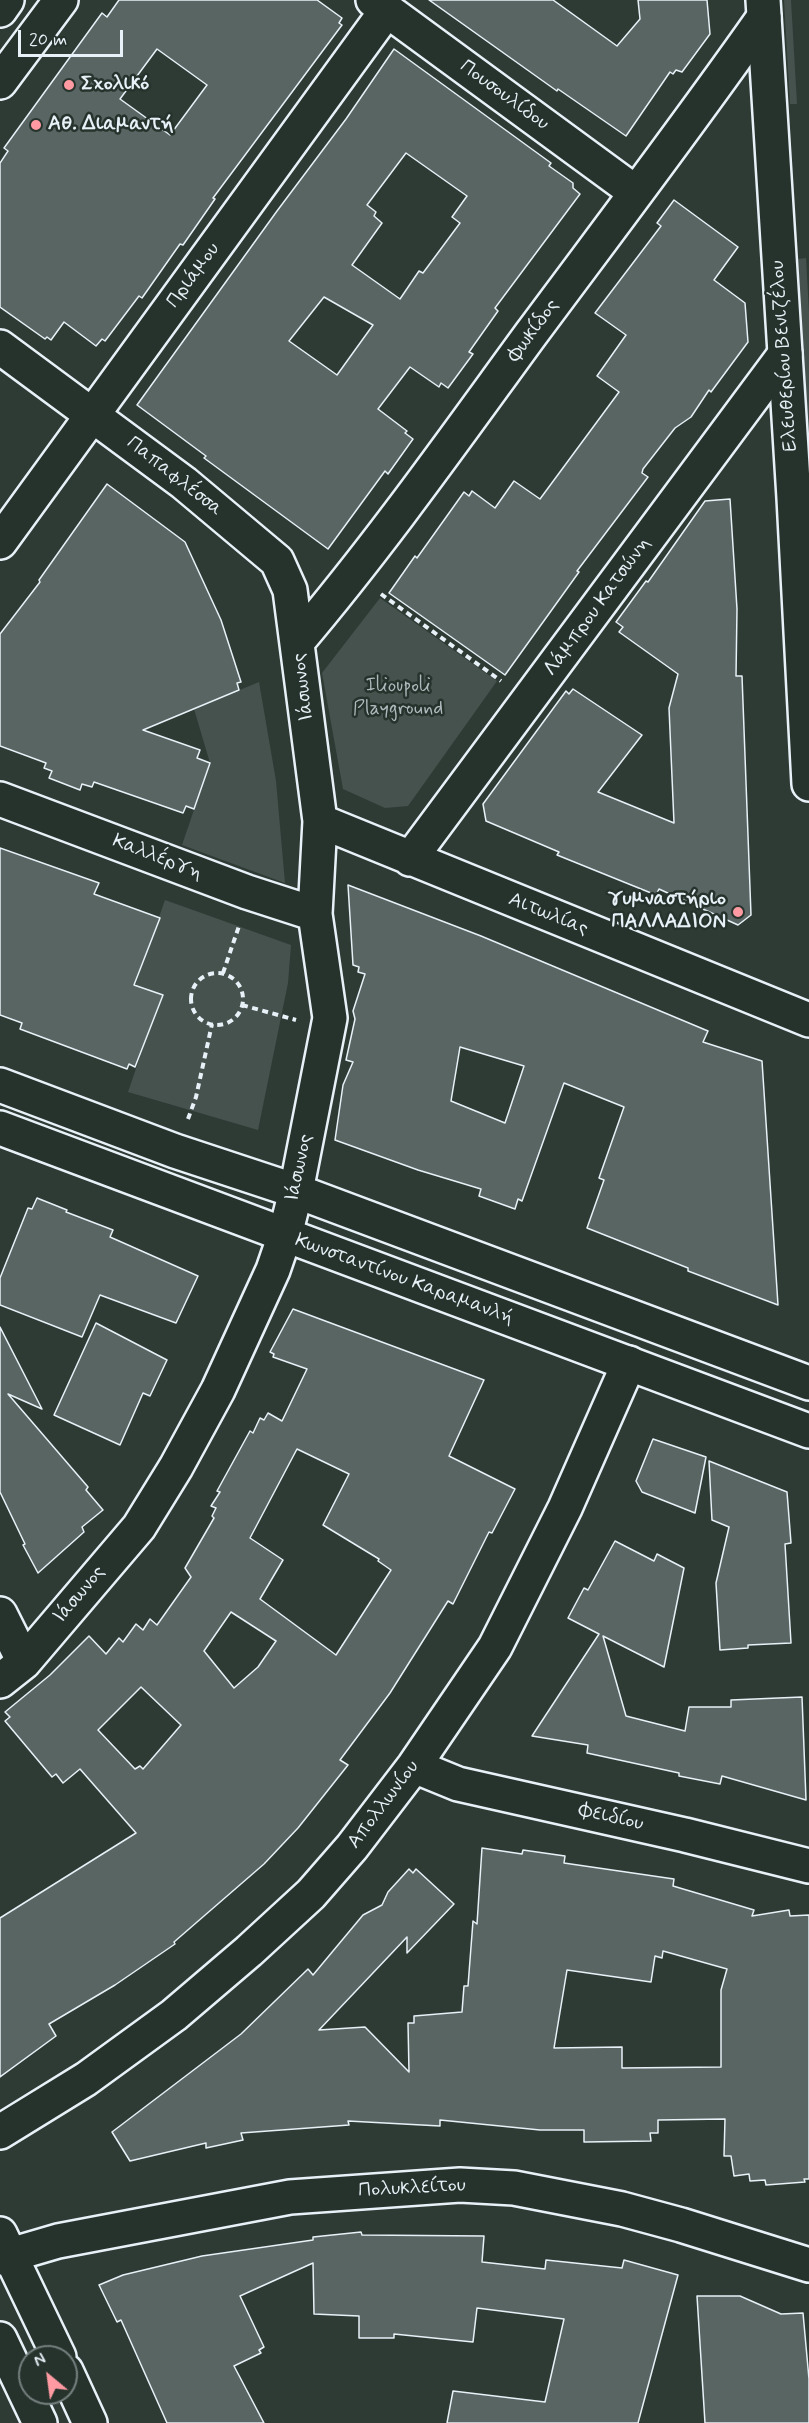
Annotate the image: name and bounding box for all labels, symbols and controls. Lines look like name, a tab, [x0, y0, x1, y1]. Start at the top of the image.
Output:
scale bar	[21, 18, 126, 56]
text: 20 m	[29, 28, 67, 52]
street label: Πουσουλίδου	[455, 56, 553, 136]
place label: Σχολικό	[81, 73, 149, 97]
marker: Σχολικό	[62, 78, 76, 92]
place label: Αθ. Διαμαντή	[48, 113, 173, 137]
marker: Αθ. Διαμαντή	[29, 118, 43, 132]
street label: Πριάμου	[162, 239, 226, 313]
street label: Ελευθερίου Βενιζέλου	[766, 260, 804, 452]
street label: Φωκίδος	[503, 295, 565, 367]
street label: Παπαφλέσσα	[121, 432, 227, 522]
street label: Λάμπρου Κατσώνη	[539, 533, 657, 681]
street label: Ιάσωνος	[288, 652, 320, 722]
park label: Ilioupoli Playground	[353, 675, 443, 722]
street label: Καλλέργη	[109, 830, 205, 886]
street label: Αιτωλίας	[505, 888, 591, 942]
place label: γυμναστήριο ΠΑΛΛΑΔΙΟΝ	[608, 888, 726, 935]
marker: γυμναστήριο ΠΑΛΛΑΔΙΟΝ	[731, 905, 745, 919]
street label: Ιάσωνος	[281, 1132, 319, 1204]
street label: Κωνσταντίνου Καραμανλή	[291, 1229, 517, 1331]
street label: Ιάσωνος	[49, 1561, 111, 1629]
street label: Απολλωνίου	[343, 1756, 425, 1854]
street label: Φειδίου	[576, 1799, 646, 1837]
street label: Πολυκλείτου	[358, 2174, 466, 2204]
north arrow	[18, 2345, 78, 2405]
text: N	[30, 2349, 50, 2372]

